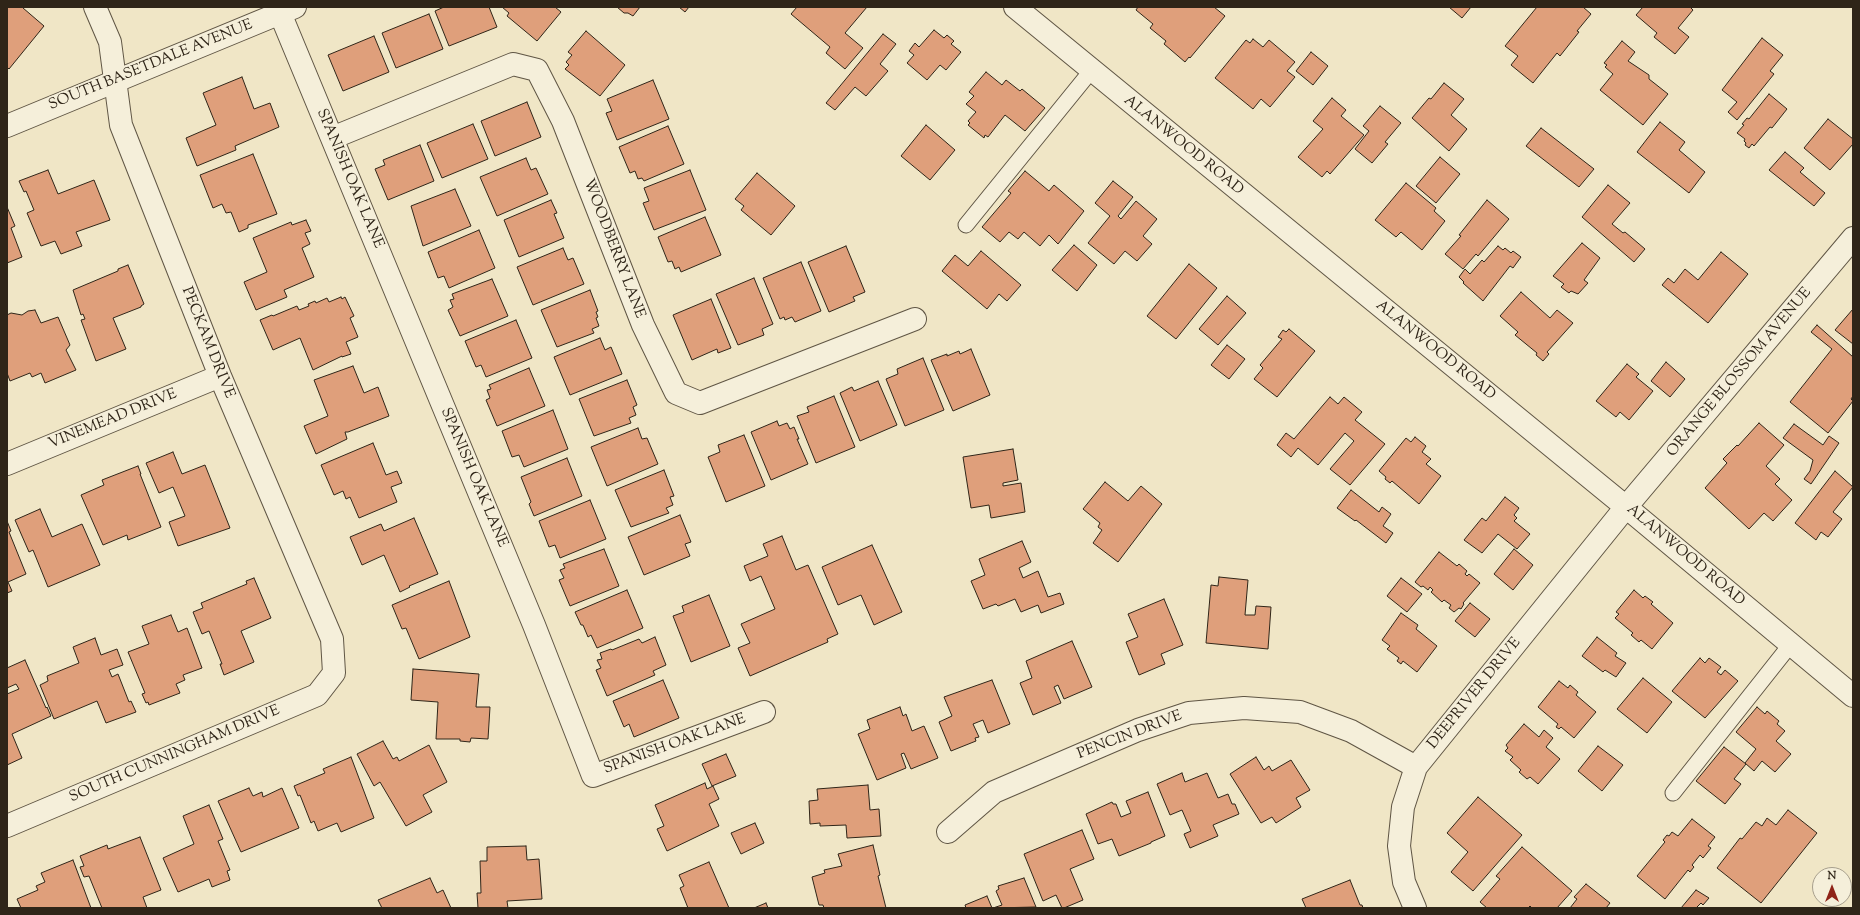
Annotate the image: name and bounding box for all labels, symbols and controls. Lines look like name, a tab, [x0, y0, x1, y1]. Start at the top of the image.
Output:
street label: SOUTH BASETDALE AVENUE	[46, 17, 256, 115]
street label: ALANWOOD ROAD	[1120, 92, 1246, 200]
street label: SPANISH OAK LANE	[311, 107, 387, 251]
street label: WOODBERRY LANE	[578, 177, 648, 321]
street label: PECKAM DRIVE	[176, 285, 238, 401]
street label: ORANGE BLOSSOM AVENUE	[1664, 285, 1816, 461]
street label: ALANWOOD ROAD	[1372, 297, 1498, 405]
street label: VINEMEAD DRIVE	[46, 386, 180, 454]
street label: SPANISH OAK LANE	[435, 406, 511, 550]
street label: ALANWOOD ROAD	[1622, 501, 1748, 611]
street label: DEEPRIVER DRIVE	[1425, 635, 1525, 753]
street label: SOUTH CUNNINGHAM DRIVE	[67, 702, 283, 808]
street label: PENCIN DRIVE	[1075, 708, 1185, 764]
street label: SPANISH OAK LANE	[602, 711, 748, 779]
north arrow	[1812, 867, 1852, 907]
text: N	[1828, 868, 1836, 884]

